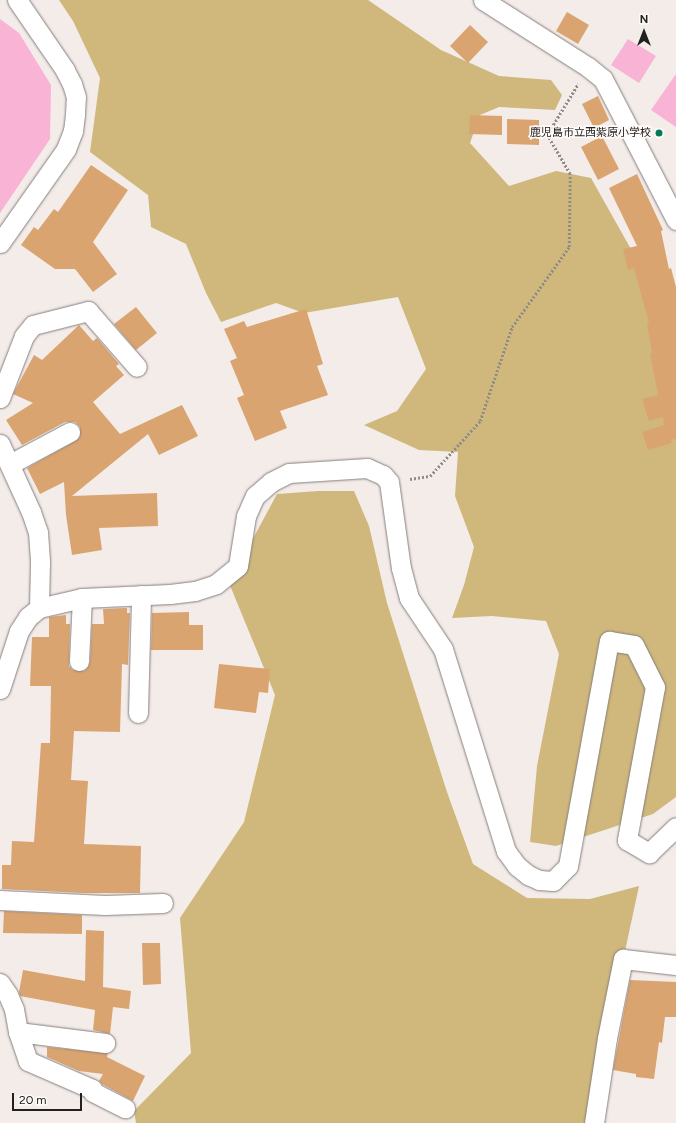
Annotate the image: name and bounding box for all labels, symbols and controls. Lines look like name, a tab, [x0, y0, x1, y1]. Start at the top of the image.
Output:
north arrow	[624, 12, 664, 52]
text: N	[640, 13, 648, 26]
place label: 鹿児島市立西紫原小学校	[530, 126, 651, 140]
marker: 鹿児島市立西紫原小学校	[654, 128, 664, 138]
scale bar	[14, 1085, 84, 1111]
text: 20 m	[19, 1093, 47, 1107]

